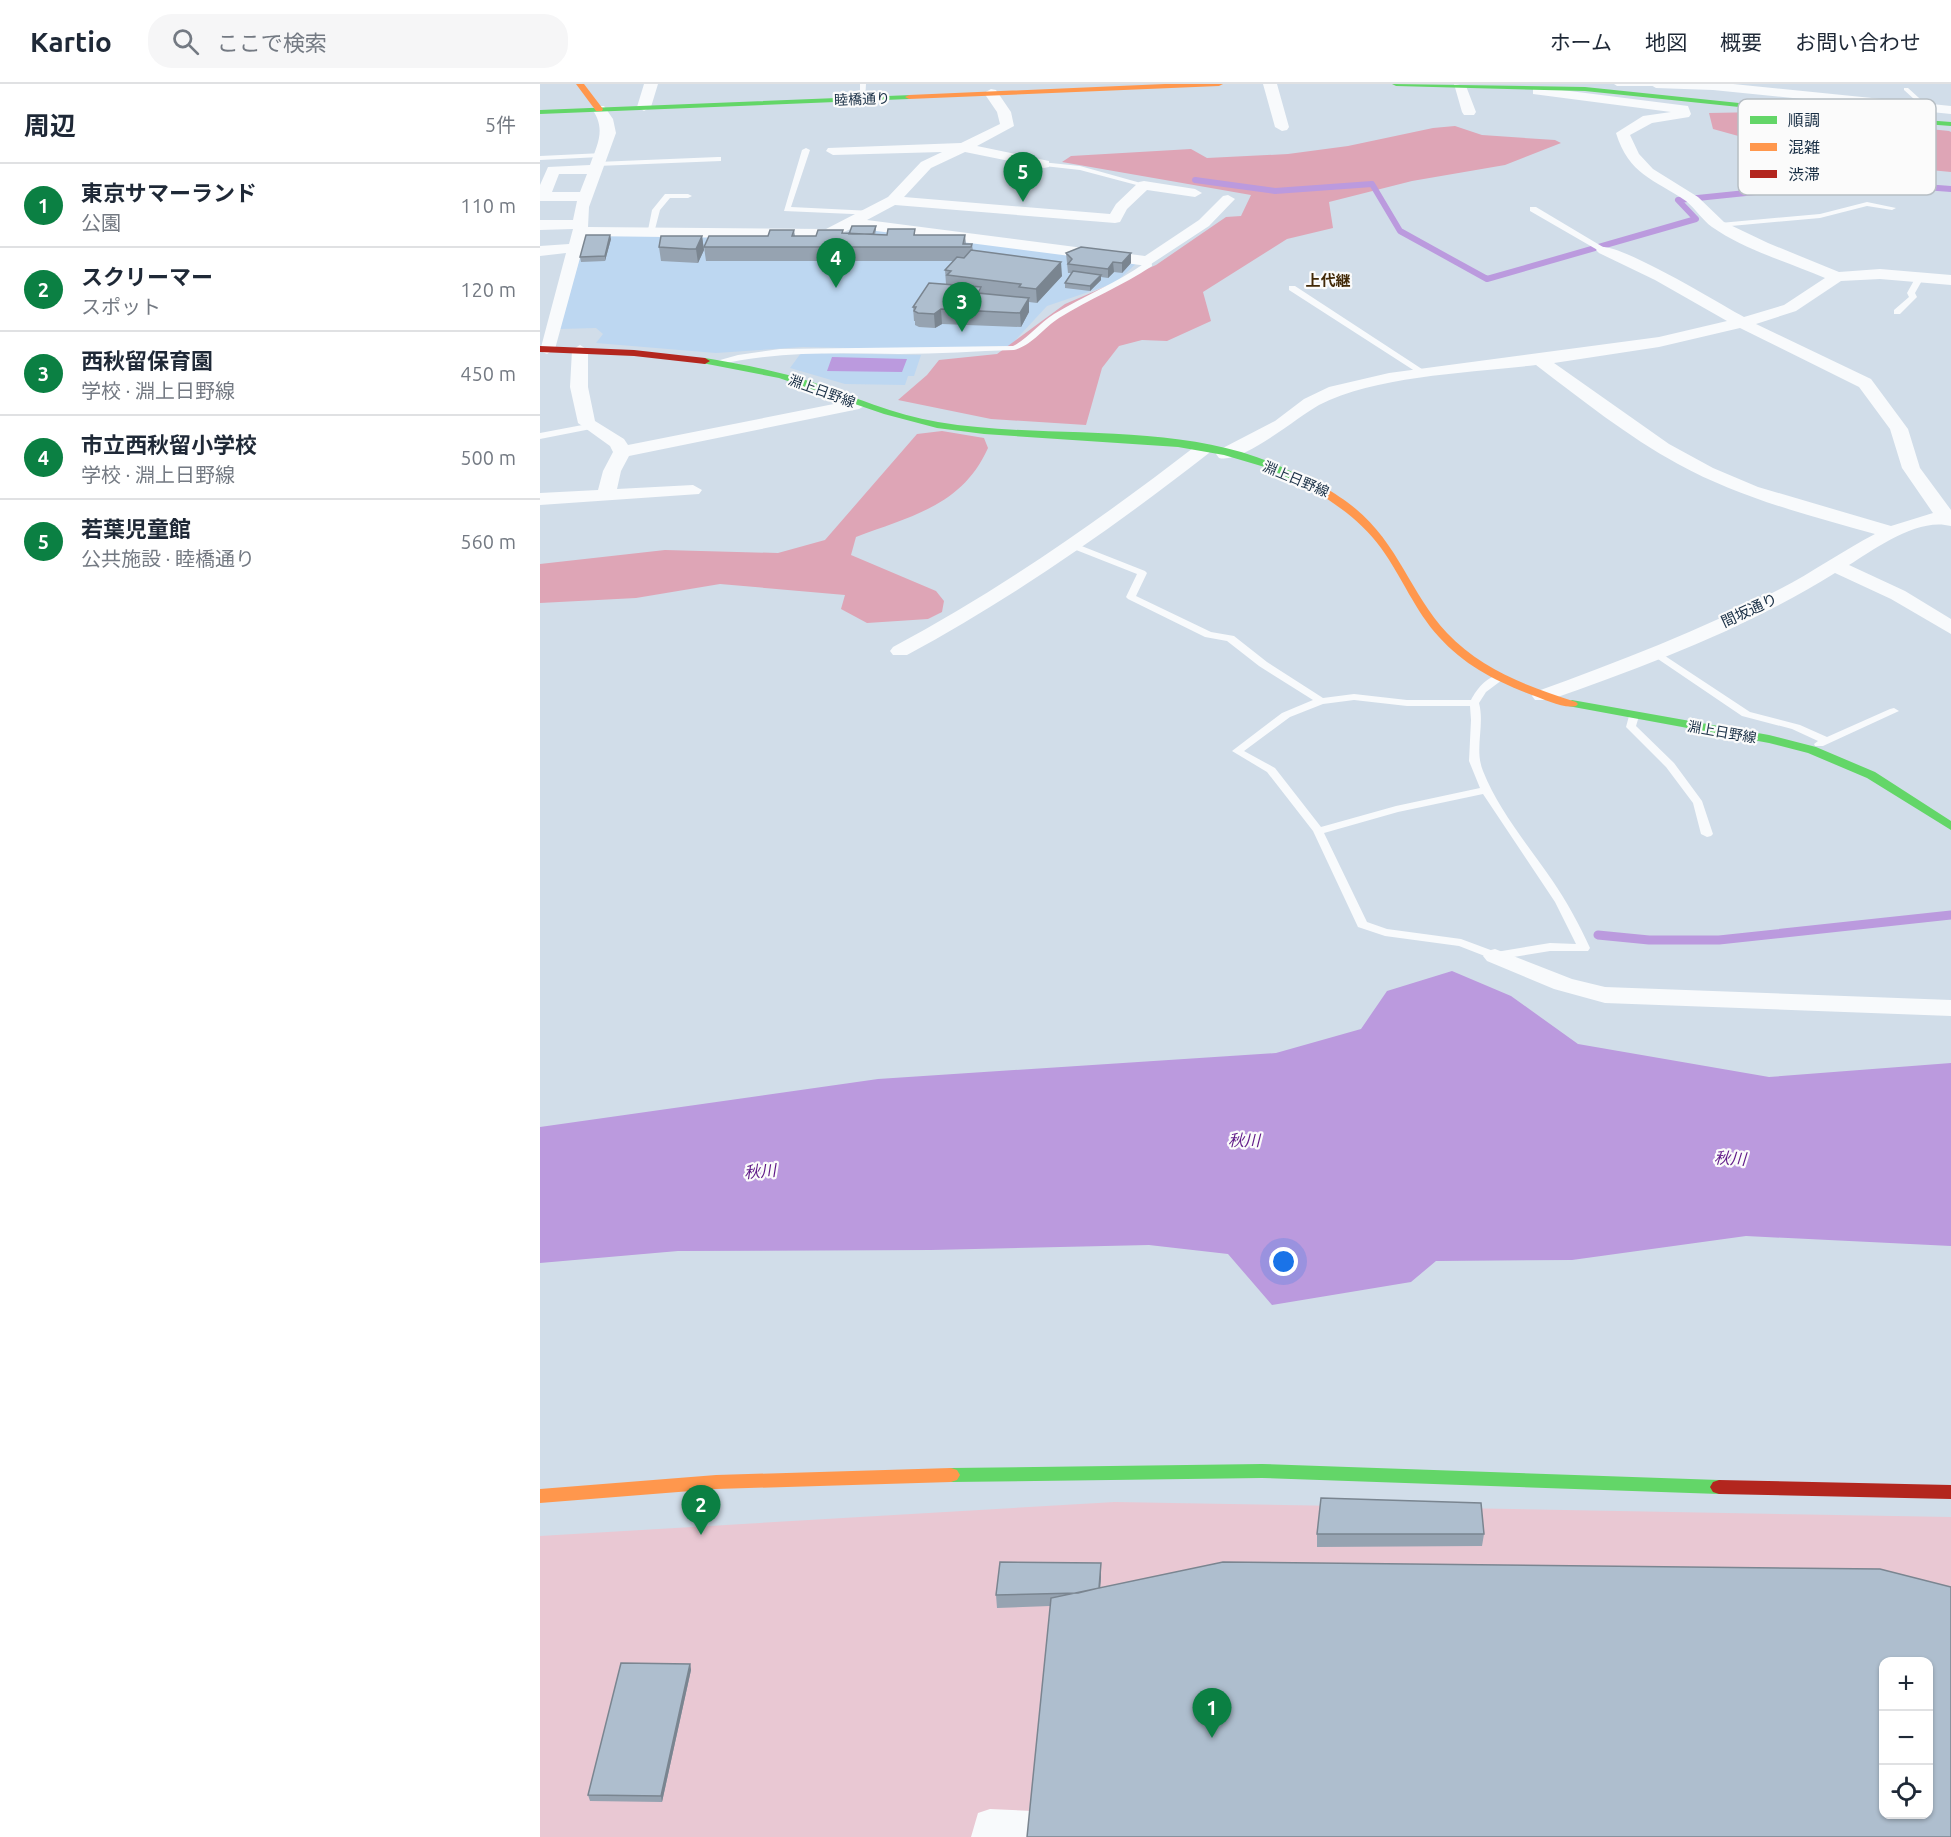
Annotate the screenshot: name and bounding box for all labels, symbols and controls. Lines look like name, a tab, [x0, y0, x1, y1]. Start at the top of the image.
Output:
search box	[148, 14, 568, 68]
icon: search	[169, 25, 202, 58]
text: Kartio	[30, 26, 112, 57]
text: ここで検索	[217, 30, 327, 55]
text: ホーム	[1550, 30, 1612, 54]
text: 地図	[1645, 30, 1687, 54]
text: 概要	[1720, 30, 1762, 54]
text: お問い合わせ	[1795, 30, 1921, 54]
street label: 睦橋通り	[834, 90, 890, 108]
legend	[1738, 99, 1936, 195]
text: 周辺	[24, 111, 76, 140]
text: 順調	[1788, 111, 1820, 129]
text: 5件	[485, 113, 516, 136]
text: 混雑	[1788, 138, 1820, 156]
pin: 5	[1004, 152, 1042, 202]
text: 渋滞	[1788, 165, 1820, 183]
text: 東京サマーランド	[81, 180, 257, 205]
text: 1	[38, 194, 49, 217]
text: 110 m	[460, 194, 516, 217]
text: 公園	[81, 211, 121, 234]
pin: 4	[816, 238, 856, 288]
text: スクリーマー	[81, 264, 213, 289]
district label: 上代継	[1305, 272, 1351, 289]
text: 2	[38, 278, 49, 301]
text: 120 m	[460, 278, 516, 301]
pin: 3	[942, 282, 982, 332]
text: スポット	[81, 295, 161, 318]
text: 西秋留保育園	[81, 348, 213, 373]
text: 3	[38, 362, 49, 385]
text: 450 m	[460, 362, 516, 385]
street label: 淵上日野線	[786, 372, 858, 410]
text: 学校 · 淵上日野線	[81, 379, 235, 402]
text: 市立西秋留小学校	[81, 432, 257, 457]
text: 4	[38, 446, 49, 469]
text: 500 m	[460, 446, 516, 469]
street label: 淵上日野線	[1261, 458, 1331, 500]
text: 学校 · 淵上日野線	[81, 463, 235, 486]
text: 若葉児童館	[81, 516, 191, 541]
text: 5	[38, 530, 49, 553]
text: 560 m	[460, 530, 516, 553]
text: 公共施設 · 睦橋通り	[81, 547, 255, 570]
street label: 間坂通り	[1718, 590, 1780, 630]
street label: 淵上日野線	[1686, 718, 1758, 746]
water label: 秋川	[1228, 1131, 1262, 1149]
water label: 秋川	[1714, 1148, 1748, 1168]
water label: 秋川	[743, 1160, 779, 1181]
your location	[1269, 1247, 1298, 1276]
pin: 2	[682, 1486, 720, 1535]
map controls	[1879, 1657, 1933, 1819]
button: +	[1879, 1657, 1933, 1711]
pin: 1	[1192, 1688, 1232, 1738]
button: −	[1879, 1711, 1933, 1765]
button: locate	[1879, 1765, 1933, 1819]

